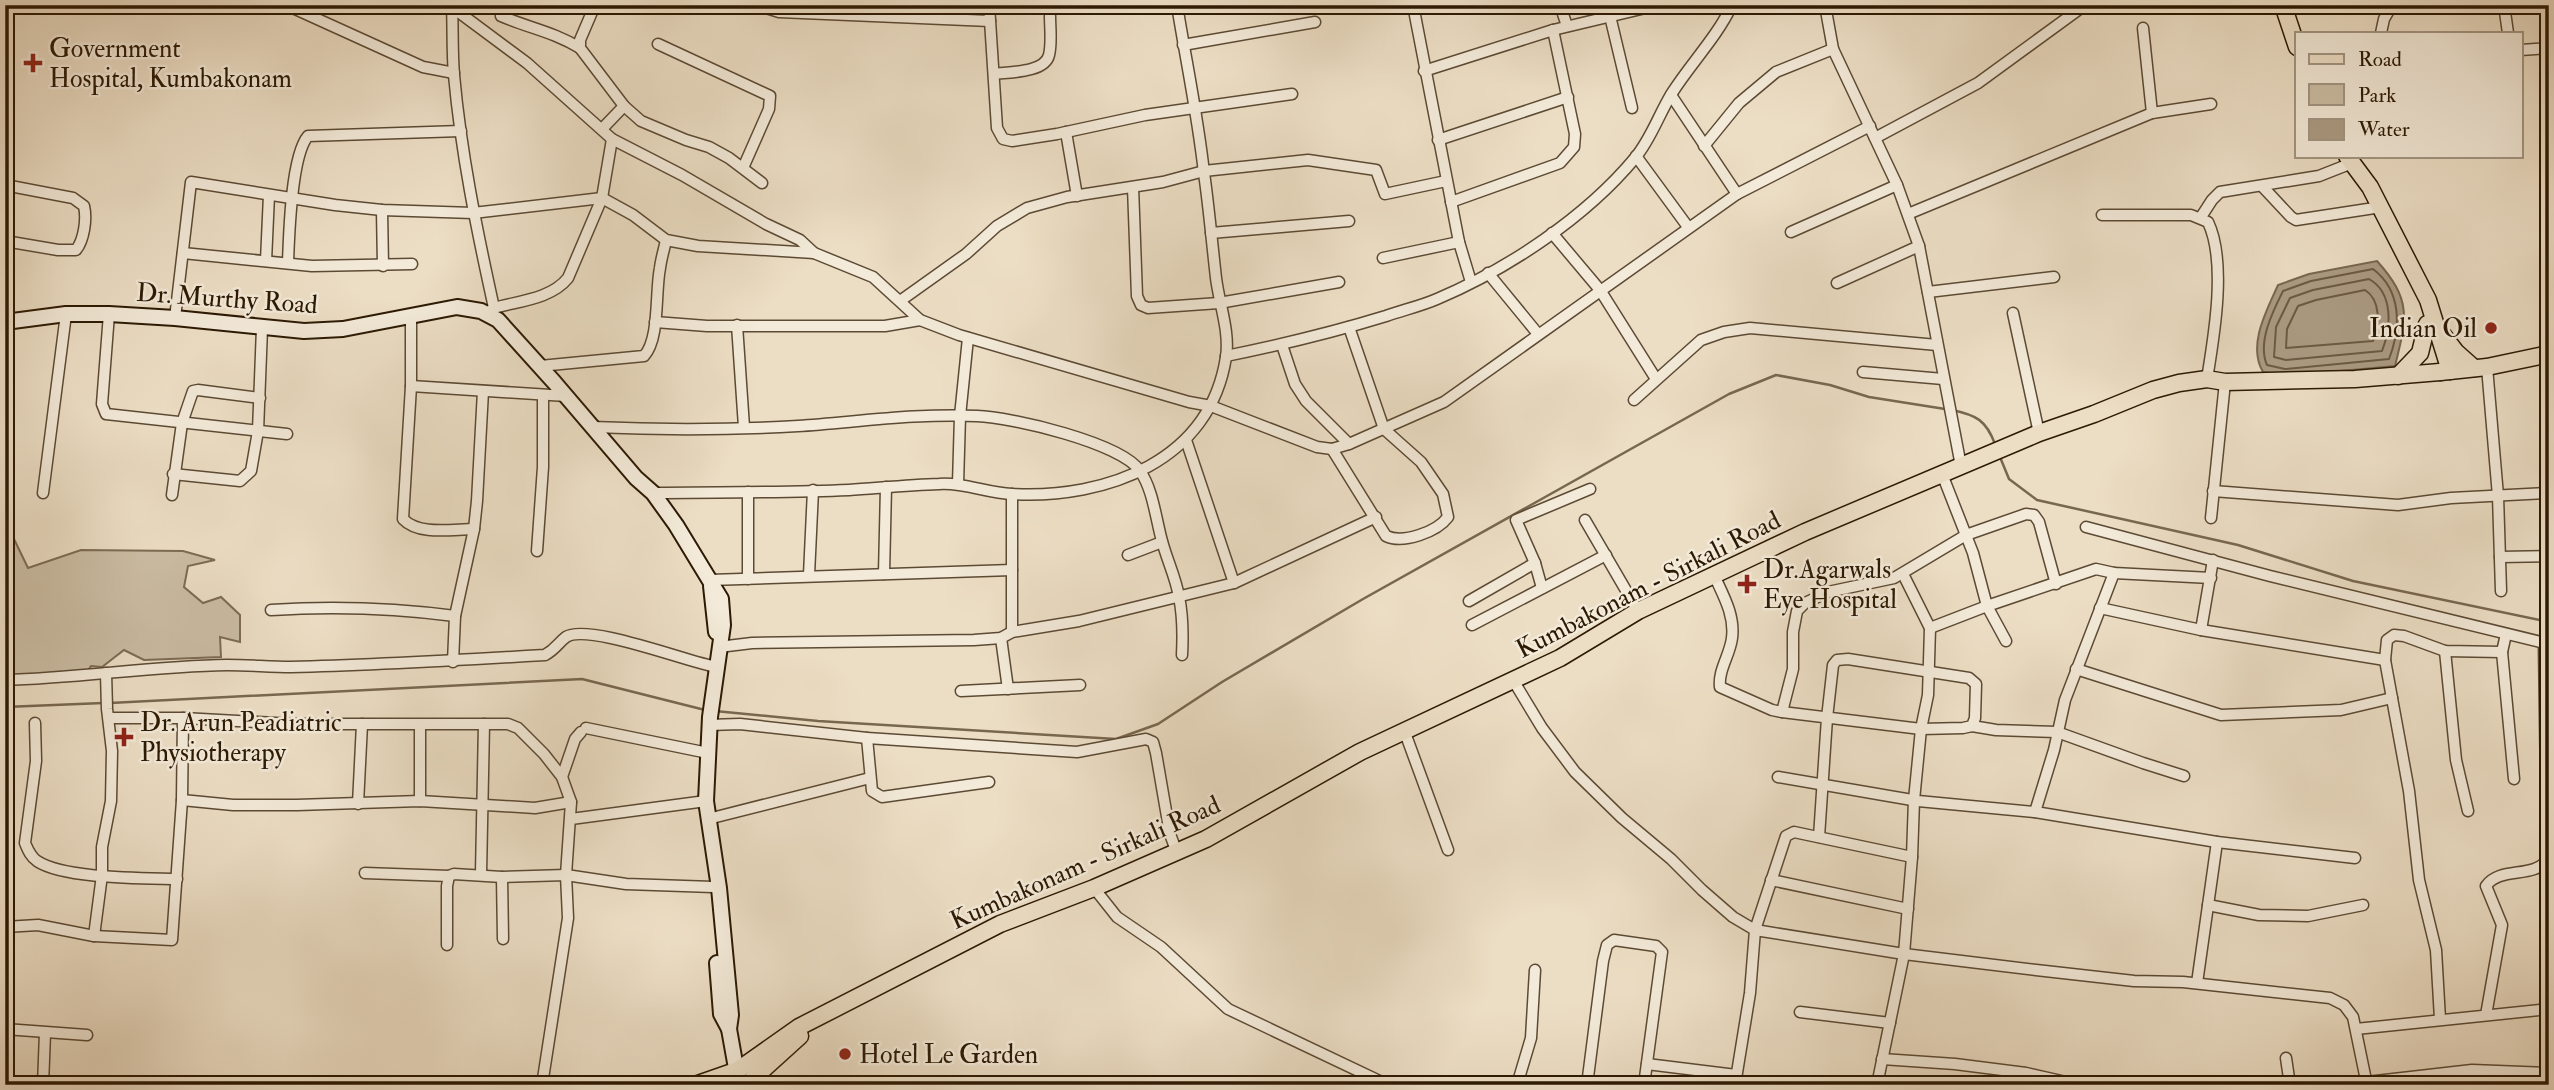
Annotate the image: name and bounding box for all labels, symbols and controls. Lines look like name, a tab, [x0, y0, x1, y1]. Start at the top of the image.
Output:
legend	[2295, 32, 2522, 158]
place label: Government Hospital, Kumbakonam	[49, 33, 292, 96]
text: Road	[2358, 46, 2403, 73]
marker: Government Hospital, Kumbakonam	[23, 53, 43, 73]
text: Park	[2358, 82, 2396, 109]
text: Water	[2357, 116, 2410, 143]
street label: Dr. Murthy Road	[135, 277, 319, 321]
place label: Indian Oil	[2369, 313, 2477, 345]
marker: Indian Oil	[2483, 320, 2499, 336]
street label: Kumbakonam - Sirkali Road	[1511, 504, 1786, 666]
place label: Dr.Agarwals Eye Hospital	[1763, 554, 1897, 617]
marker: Dr.Agarwals Eye Hospital	[1737, 574, 1757, 594]
place label: Dr. Arun Peadiatric Physiotherapy	[140, 707, 341, 770]
marker: Dr. Arun Peadiatric Physiotherapy	[114, 727, 134, 747]
street label: Kumbakonam - Sirkali Road	[945, 789, 1226, 937]
place label: Hotel Le Garden	[859, 1039, 1038, 1071]
marker: Hotel Le Garden	[837, 1046, 853, 1062]

